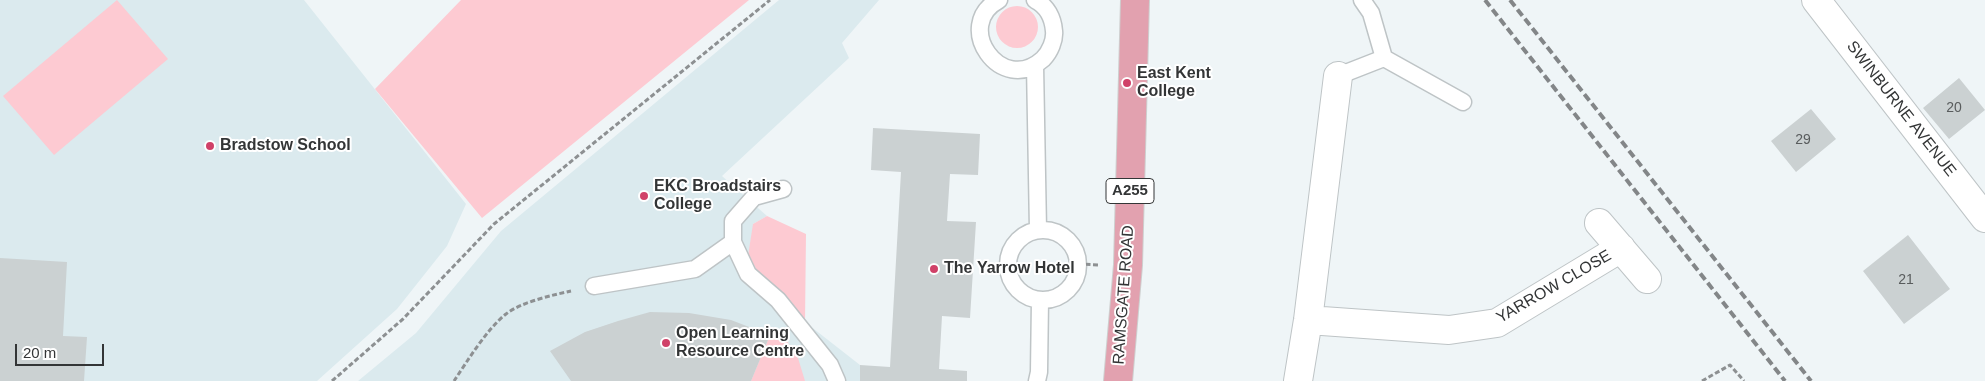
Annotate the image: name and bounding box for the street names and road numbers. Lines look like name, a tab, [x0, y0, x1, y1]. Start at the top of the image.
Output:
street label: SWINBURNE AVENUE	[1842, 37, 1960, 181]
road number: A255	[1106, 178, 1154, 204]
street label: RAMSGATE ROAD	[1110, 225, 1138, 365]
street label: YARROW CLOSE	[1493, 246, 1615, 328]

